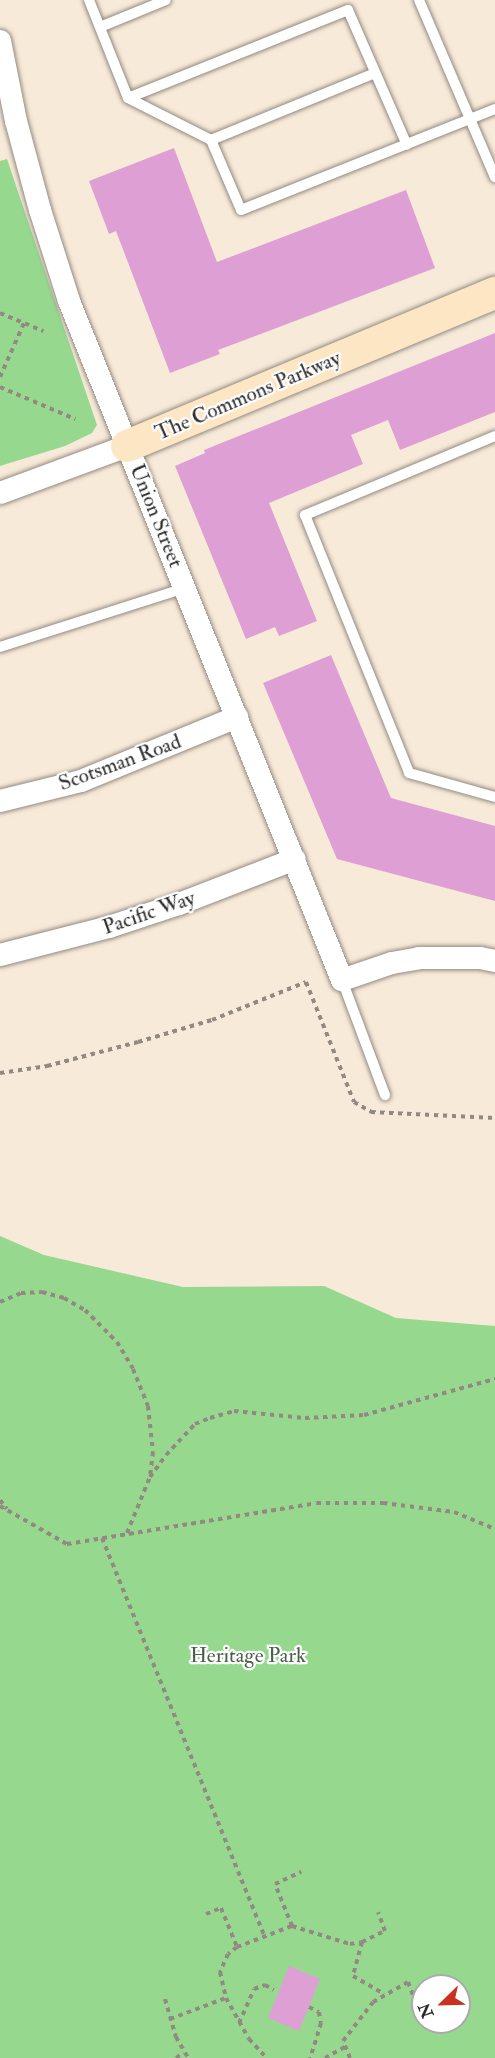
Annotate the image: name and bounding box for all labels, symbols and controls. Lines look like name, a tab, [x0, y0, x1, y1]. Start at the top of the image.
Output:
street label: The Commons Parkway	[152, 346, 344, 446]
street label: Union Street	[124, 461, 188, 571]
street label: Scotsman Road	[55, 729, 185, 797]
street label: Pacific Way	[99, 885, 199, 941]
park label: Heritage Park	[190, 1643, 306, 1669]
north arrow	[411, 1974, 471, 2034]
text: N	[414, 2000, 438, 2021]

